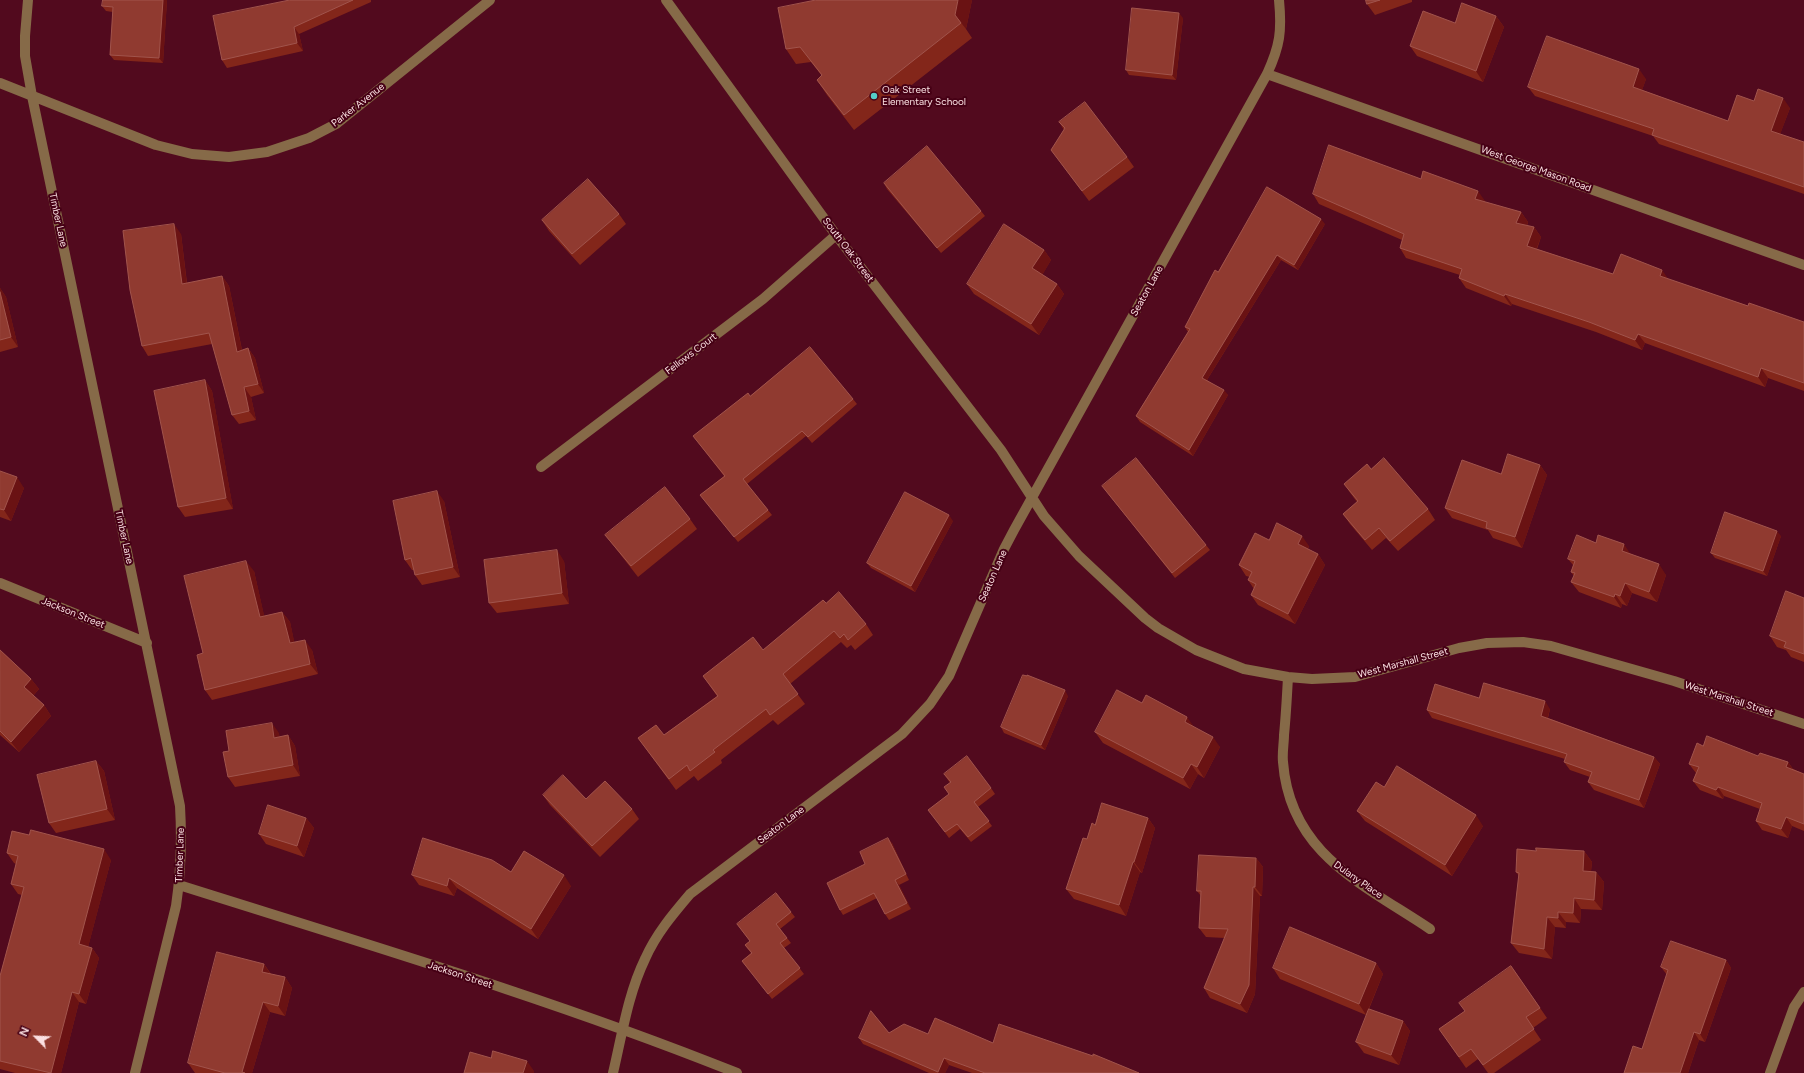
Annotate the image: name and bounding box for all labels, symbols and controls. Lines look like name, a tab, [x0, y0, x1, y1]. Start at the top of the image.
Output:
street label: Parker Avenue	[329, 81, 387, 129]
place label: Oak Street Elementary School	[882, 84, 966, 108]
marker: Oak Street Elementary School	[869, 91, 879, 101]
street label: West George Mason Road	[1479, 143, 1593, 195]
street label: Timber Lane	[46, 192, 70, 248]
street label: South Oak Street	[820, 215, 876, 285]
street label: Seaton Lane	[1128, 264, 1166, 318]
street label: Fellows Court	[663, 331, 719, 377]
street label: Timber Lane	[112, 509, 136, 565]
street label: Seaton Lane	[976, 548, 1010, 604]
street label: Jackson Street	[40, 595, 106, 631]
street label: West Marshall Street	[1357, 645, 1449, 681]
street label: West Marshall Street	[1683, 679, 1775, 719]
street label: Seaton Lane	[755, 803, 807, 847]
street label: Timber Lane	[173, 827, 187, 883]
street label: Dulany Place	[1331, 859, 1385, 901]
street label: Jackson Street	[426, 959, 494, 991]
north arrow	[16, 1017, 56, 1057]
text: N	[17, 1025, 32, 1038]

